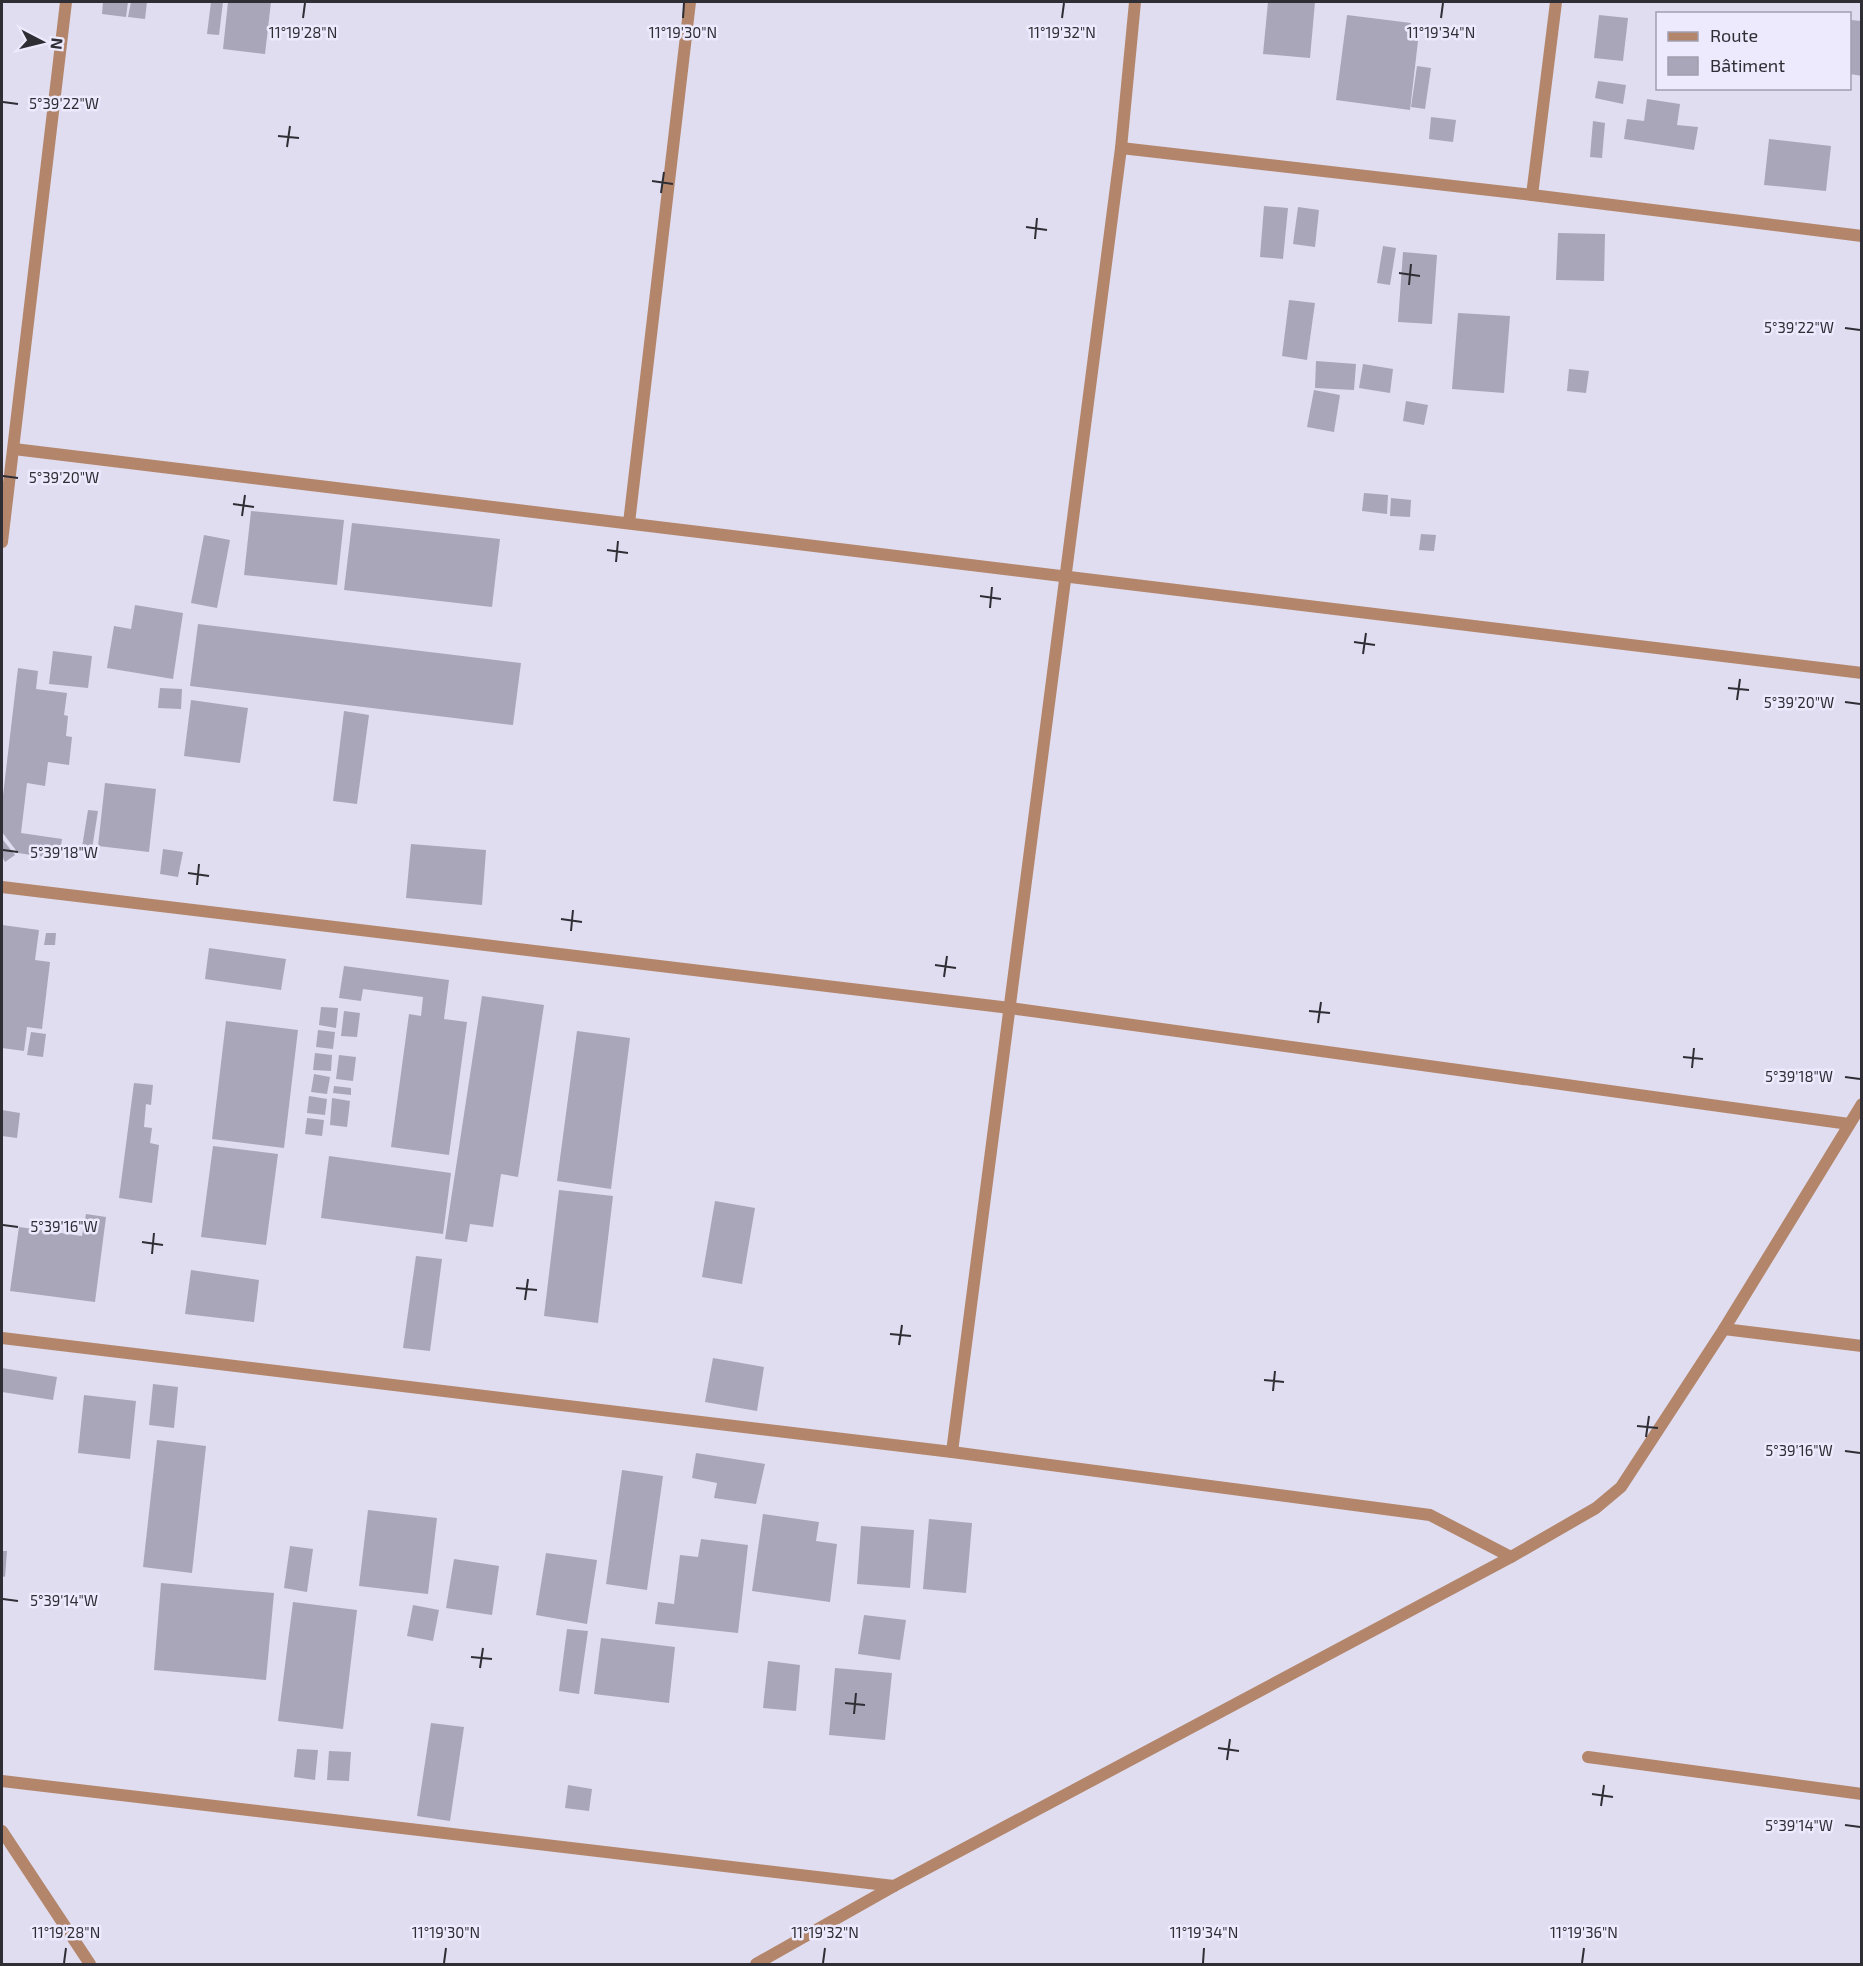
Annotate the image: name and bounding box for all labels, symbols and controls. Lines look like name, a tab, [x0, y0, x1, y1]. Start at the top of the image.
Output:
north arrow	[12, 12, 72, 72]
legend	[1656, 12, 1851, 90]
text: 11°19'28"N	[269, 23, 337, 41]
text: 11°19'30"N	[649, 23, 717, 41]
text: 11°19'32"N	[1028, 23, 1096, 41]
text: 11°19'34"N	[1407, 23, 1475, 41]
text: Route	[1710, 24, 1758, 46]
text: N	[47, 37, 68, 51]
text: Bâtiment	[1710, 54, 1785, 76]
text: 5°39'22"W	[29, 94, 99, 112]
text: 5°39'22"W	[1764, 318, 1834, 336]
text: 5°39'20"W	[29, 468, 99, 486]
text: 5°39'20"W	[1764, 693, 1834, 711]
text: 5°39'18"W	[30, 843, 98, 861]
text: 5°39'18"W	[1765, 1067, 1833, 1085]
text: 5°39'16"W	[30, 1217, 98, 1235]
text: 5°39'16"W	[1765, 1441, 1833, 1459]
text: 5°39'14"W	[30, 1591, 98, 1609]
text: 5°39'14"W	[1765, 1816, 1833, 1834]
text: 11°19'28"N	[32, 1923, 100, 1941]
text: 11°19'30"N	[412, 1923, 480, 1941]
text: 11°19'32"N	[791, 1923, 859, 1941]
text: 11°19'34"N	[1170, 1923, 1238, 1941]
text: 11°19'36"N	[1550, 1923, 1618, 1941]

